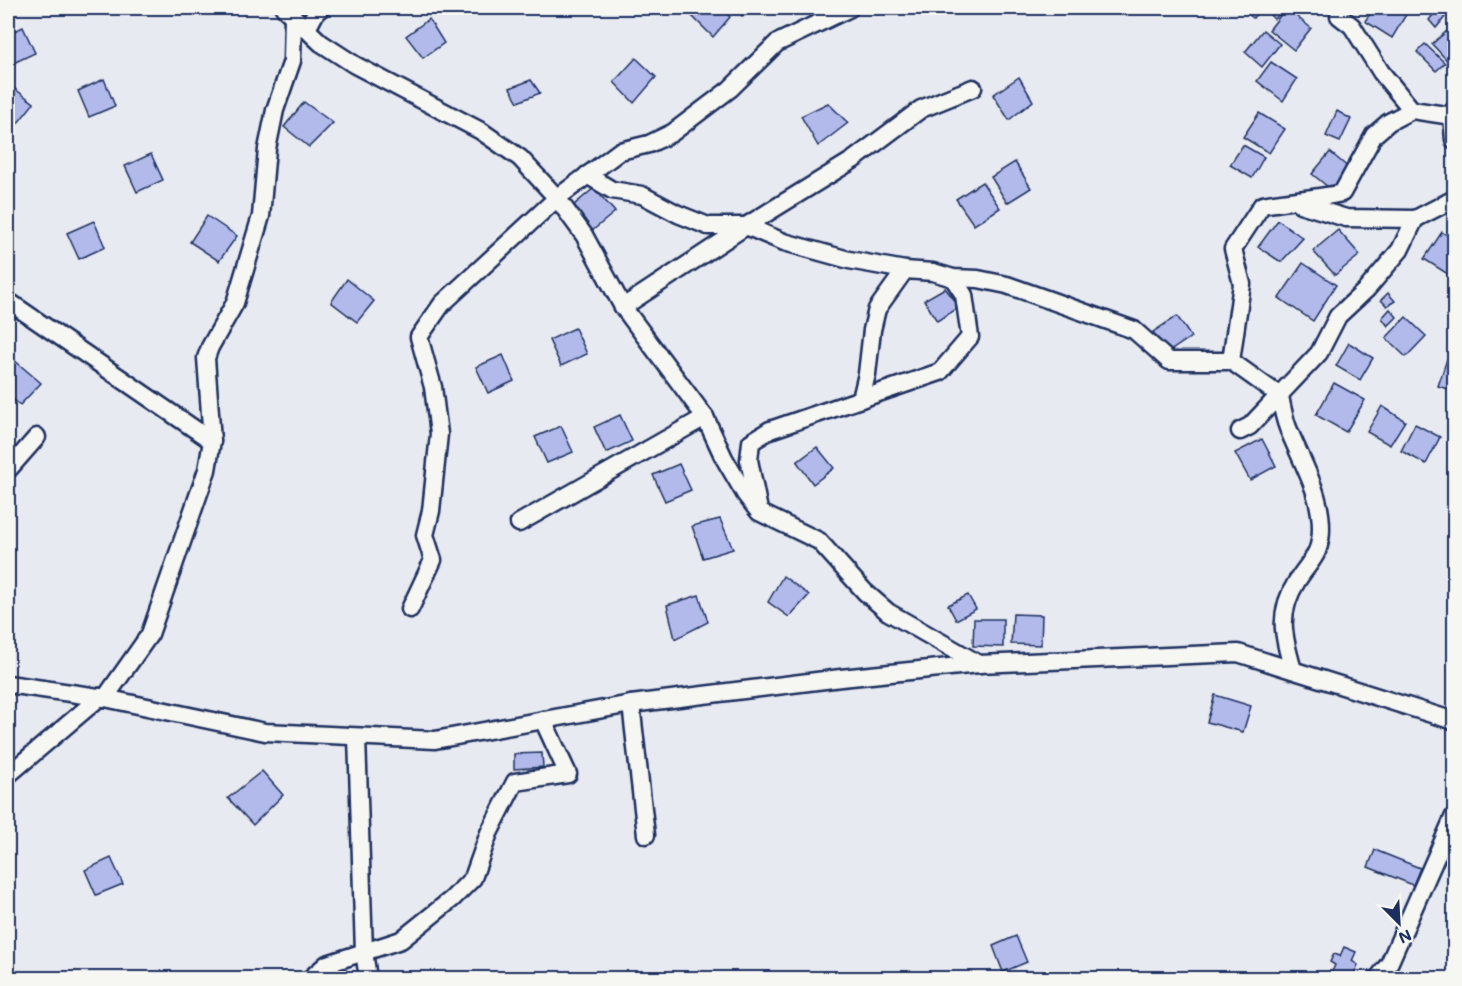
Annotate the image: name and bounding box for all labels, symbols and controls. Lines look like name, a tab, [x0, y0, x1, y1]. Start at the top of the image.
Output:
north arrow	[1369, 893, 1429, 953]
text: N	[1395, 925, 1415, 949]

